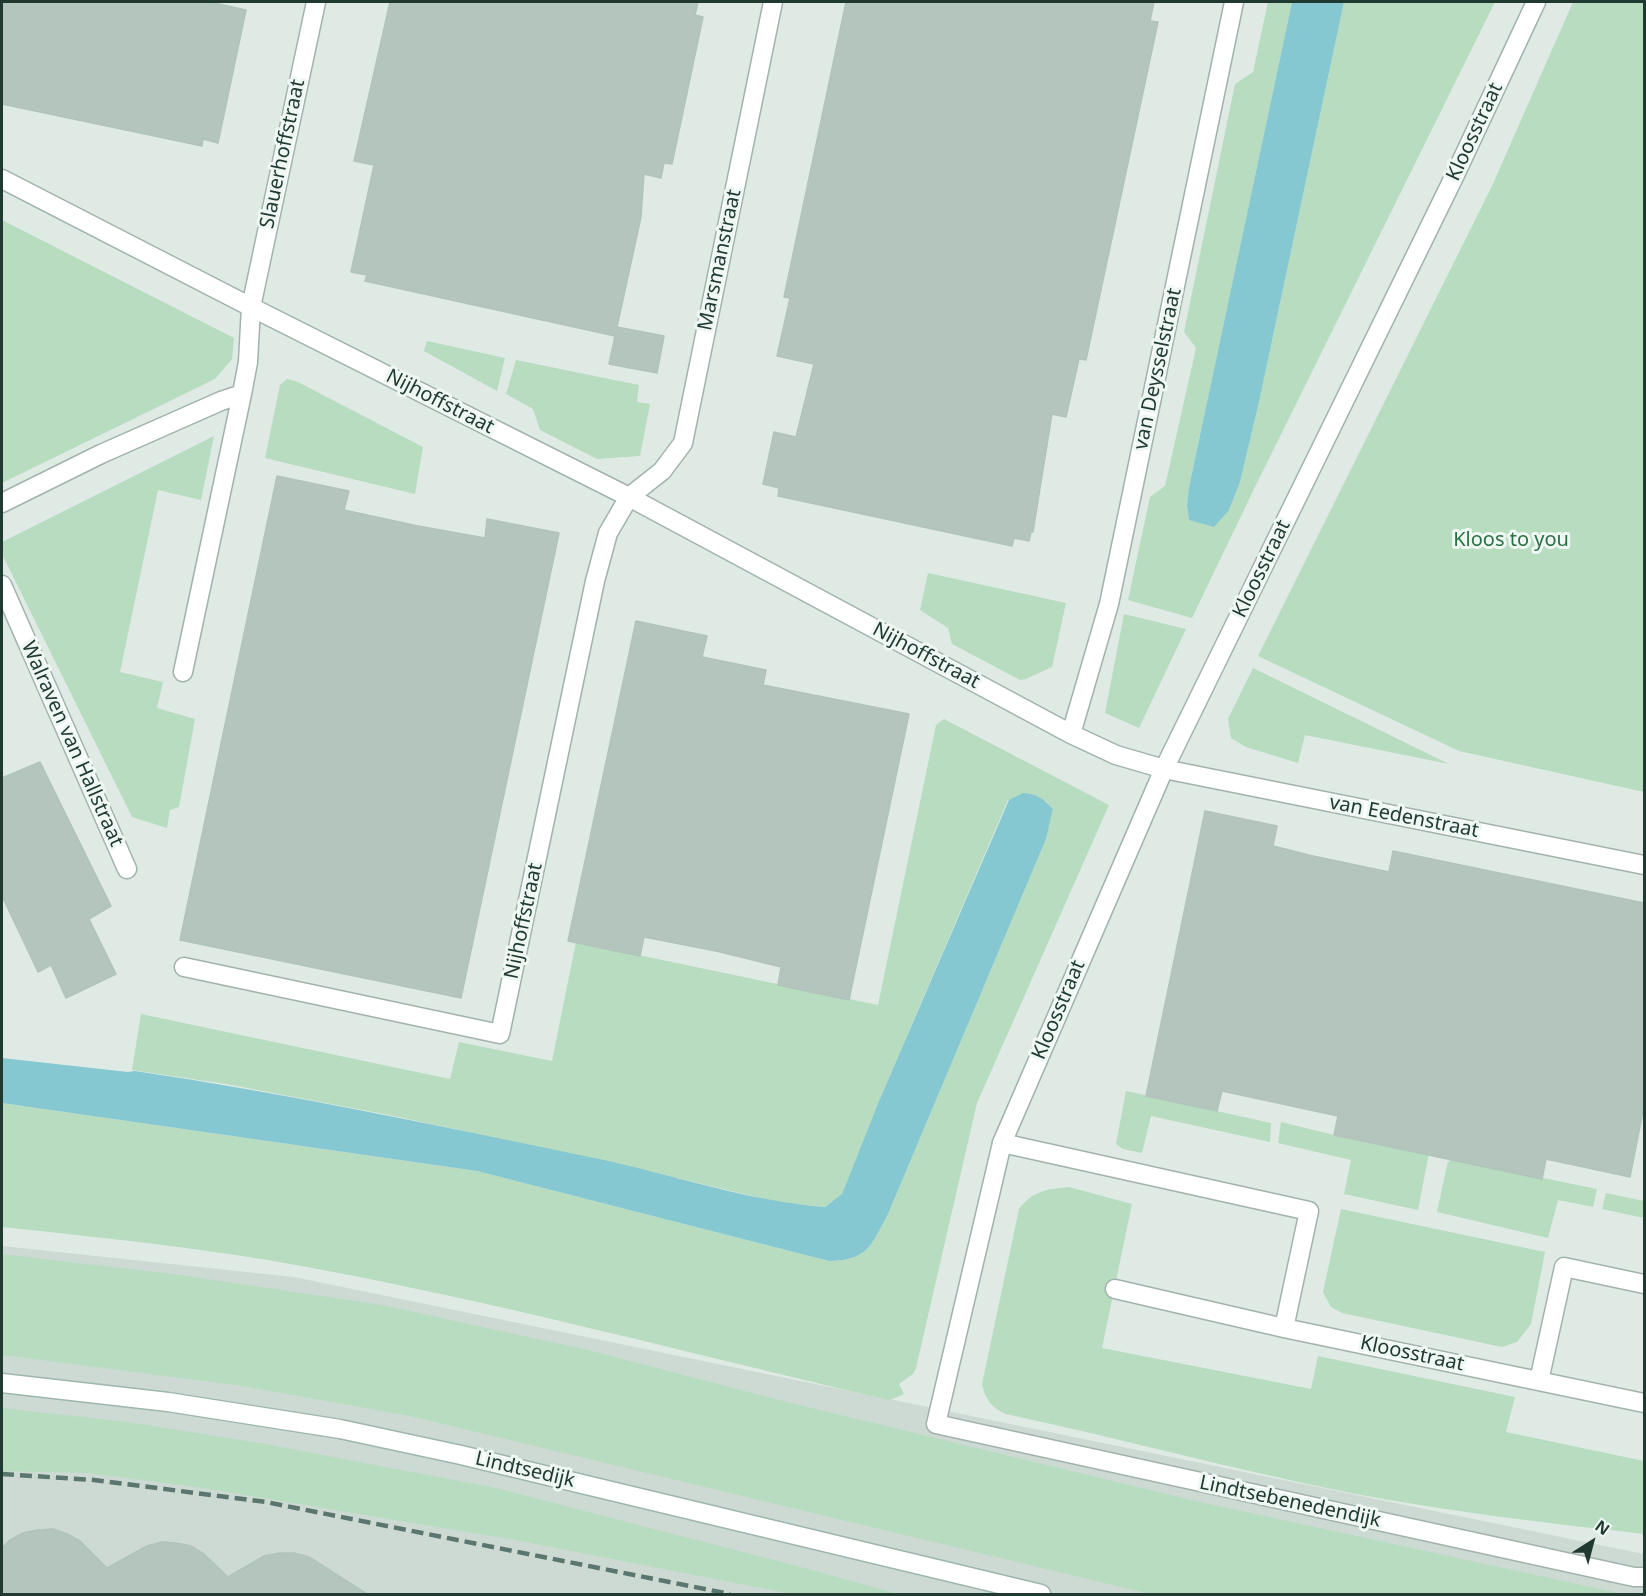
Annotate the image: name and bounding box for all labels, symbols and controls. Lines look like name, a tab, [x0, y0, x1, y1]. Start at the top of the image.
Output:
street label: Slauerhoffstraat	[255, 77, 311, 231]
street label: Kloosstraat	[1442, 79, 1508, 185]
street label: Marsmanstraat	[693, 187, 747, 333]
street label: van Deysselstraat	[1129, 286, 1187, 452]
street label: Nijhoffstraat	[382, 365, 498, 439]
street label: Kloosstraat	[1228, 516, 1296, 622]
park label: Kloos to you	[1453, 528, 1569, 552]
street label: Nijhoffstraat	[868, 618, 984, 694]
street label: Walraven van Hallstraat	[16, 638, 128, 850]
street label: van Eedenstraat	[1327, 791, 1481, 843]
street label: Nijhoffstraat	[500, 861, 548, 981]
street label: Kloosstraat	[1027, 957, 1091, 1063]
street label: Kloosstraat	[1358, 1331, 1466, 1377]
street label: Lindtsedijk	[473, 1447, 577, 1493]
street label: Lindtsebenedendijk	[1197, 1471, 1383, 1533]
north arrow	[1562, 1512, 1622, 1572]
text: N	[1591, 1515, 1614, 1540]

